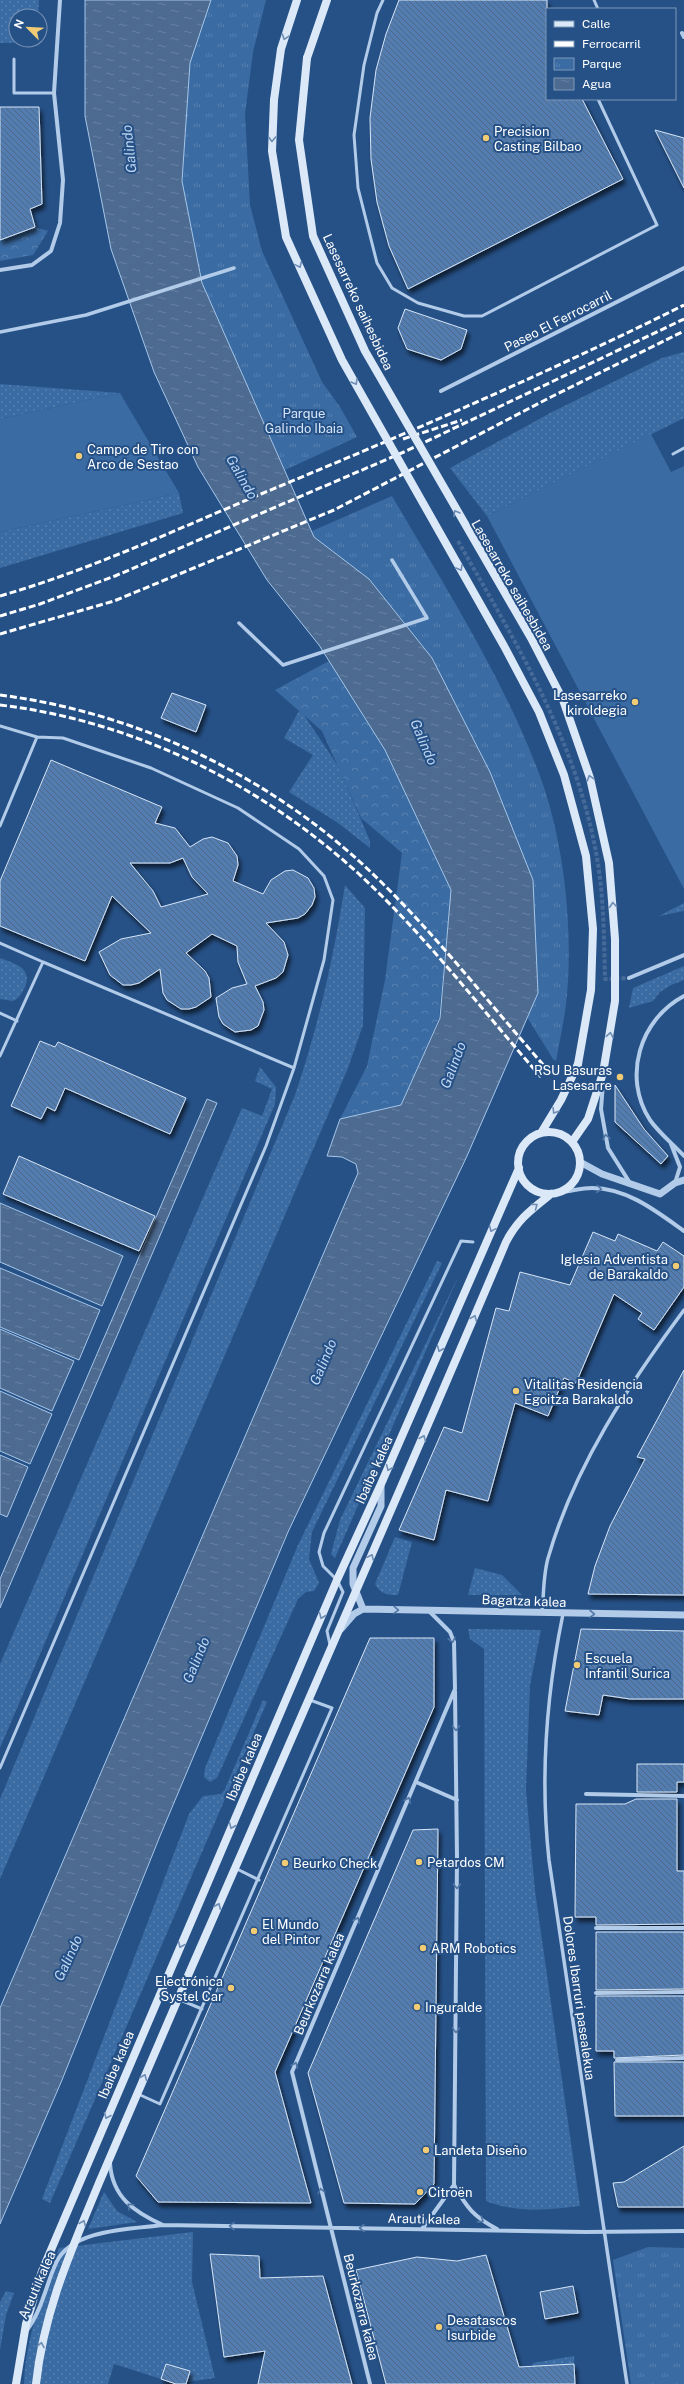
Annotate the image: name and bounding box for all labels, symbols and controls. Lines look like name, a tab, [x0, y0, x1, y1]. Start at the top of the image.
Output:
north arrow	[8, 8, 48, 48]
legend	[546, 8, 676, 100]
text: Calle	[582, 17, 611, 31]
text: N	[12, 18, 26, 30]
one-way arrow	[281, 33, 290, 40]
text: Ferrocarril	[582, 37, 641, 51]
text: Parque	[582, 57, 622, 71]
text: Agua	[582, 77, 611, 91]
water label: Galindo	[118, 124, 139, 174]
place label: Precision Casting Bilbao	[494, 124, 582, 154]
marker: Precision Casting Bilbao	[481, 133, 491, 143]
one-way arrow	[268, 136, 277, 142]
street label: Lasesarreko saihesbidea	[320, 231, 396, 373]
one-way arrow	[294, 260, 302, 268]
street label: Paseo El Ferrocarril	[502, 287, 614, 355]
one-way arrow	[350, 378, 357, 385]
park label: Parque Galindo Ibaia	[265, 406, 343, 436]
place label: Campo de Tiro con Arco de Sestao	[87, 442, 199, 472]
marker: Campo de Tiro con Arco de Sestao	[74, 451, 84, 461]
water label: Galindo	[223, 452, 261, 502]
one-way arrow	[454, 509, 461, 517]
street label: Lasesarreko saihesbidea	[468, 517, 556, 653]
one-way arrow	[456, 564, 463, 571]
place label: Lasesarreko kiroldegia	[553, 688, 627, 718]
marker: Lasesarreko kiroldegia	[630, 697, 640, 707]
water label: Galindo	[407, 717, 441, 768]
one-way arrow	[586, 775, 595, 782]
one-way arrow	[608, 902, 617, 909]
one-way arrow	[605, 1032, 613, 1038]
water label: Galindo	[437, 1039, 469, 1090]
place label: RSU Basuras Lasesarre	[534, 1063, 612, 1093]
marker: RSU Basuras Lasesarre	[615, 1072, 625, 1082]
one-way arrow	[552, 1107, 559, 1114]
one-way arrow	[602, 1134, 610, 1140]
one-way arrow	[596, 1184, 602, 1193]
one-way arrow	[531, 1204, 538, 1211]
one-way arrow	[489, 1225, 497, 1233]
place label: Iglesia Adventista de Barakaldo	[561, 1252, 668, 1282]
marker: Iglesia Adventista de Barakaldo	[671, 1261, 681, 1271]
one-way arrow	[469, 1315, 477, 1322]
water label: Galindo	[306, 1336, 340, 1387]
one-way arrow	[437, 1345, 445, 1352]
place label: Vitalitas Residencia Egoitza Barakaldo	[524, 1377, 643, 1407]
marker: Vitalitas Residencia Egoitza Barakaldo	[511, 1386, 521, 1396]
street label: Ibaibe kalea	[352, 1434, 396, 1506]
one-way arrow	[418, 1434, 426, 1442]
one-way arrow	[385, 1464, 393, 1471]
one-way arrow	[366, 1554, 374, 1561]
street label: Bagatza kalea	[481, 1592, 567, 1610]
one-way arrow	[393, 1605, 399, 1614]
one-way arrow	[589, 1610, 595, 1618]
one-way arrow	[319, 1612, 327, 1620]
water label: Galindo	[179, 1634, 213, 1685]
one-way arrow	[448, 1637, 456, 1643]
place label: Escuela Infantil Surica	[585, 1651, 670, 1681]
marker: Escuela Infantil Surica	[572, 1660, 582, 1670]
one-way arrow	[452, 1725, 460, 1731]
street label: Ibaibe kalea	[223, 1731, 265, 1803]
one-way arrow	[404, 1797, 412, 1804]
one-way arrow	[229, 1821, 237, 1829]
place label: Petardos CM	[427, 1855, 505, 1870]
place label: Beurko Check	[293, 1856, 377, 1871]
marker: Petardos CM	[414, 1857, 424, 1867]
marker: Beurko Check	[280, 1858, 290, 1868]
one-way arrow	[453, 1883, 461, 1889]
one-way arrow	[214, 1903, 222, 1910]
street label: Dolores Ibarruri pasealekua	[560, 1915, 598, 2081]
one-way arrow	[352, 1916, 360, 1924]
place label: El Mundo del Pintor	[262, 1917, 320, 1947]
marker: El Mundo del Pintor	[249, 1926, 259, 1936]
street label: Beurkozarra kalea	[291, 1931, 347, 2037]
water label: Galindo	[51, 1932, 86, 1983]
one-way arrow	[177, 1941, 185, 1948]
place label: ARM Robotics	[431, 1941, 516, 1956]
marker: ARM Robotics	[418, 1943, 428, 1953]
place label: Electrónica Systel Car	[155, 1974, 223, 2004]
marker: Electrónica Systel Car	[226, 1983, 236, 1993]
place label: Inguralde	[425, 2000, 482, 2015]
marker: Inguralde	[412, 2002, 422, 2012]
one-way arrow	[452, 2027, 460, 2033]
street label: Ibaibe kalea	[95, 2029, 137, 2101]
one-way arrow	[290, 2061, 298, 2069]
one-way arrow	[139, 2074, 147, 2081]
one-way arrow	[104, 2112, 112, 2119]
place label: Landeta Diseño	[434, 2143, 527, 2158]
marker: Landeta Diseño	[421, 2145, 431, 2155]
place label: Citroën	[428, 2185, 472, 2200]
one-way arrow	[318, 2187, 326, 2194]
marker: Citroën	[415, 2187, 425, 2197]
one-way arrow	[127, 2203, 135, 2211]
street label: Arauti kalea	[388, 2211, 460, 2227]
one-way arrow	[477, 2215, 484, 2223]
one-way arrow	[78, 2219, 86, 2226]
one-way arrow	[229, 2222, 235, 2231]
one-way arrow	[359, 2224, 365, 2233]
street label: Arauti kalea	[15, 2249, 59, 2321]
street label: Beurkozarra kalea	[341, 2252, 381, 2362]
place label: Desatascos Isurbide	[447, 2313, 516, 2343]
marker: Desatascos Isurbide	[434, 2322, 444, 2332]
one-way arrow	[36, 2342, 45, 2349]

